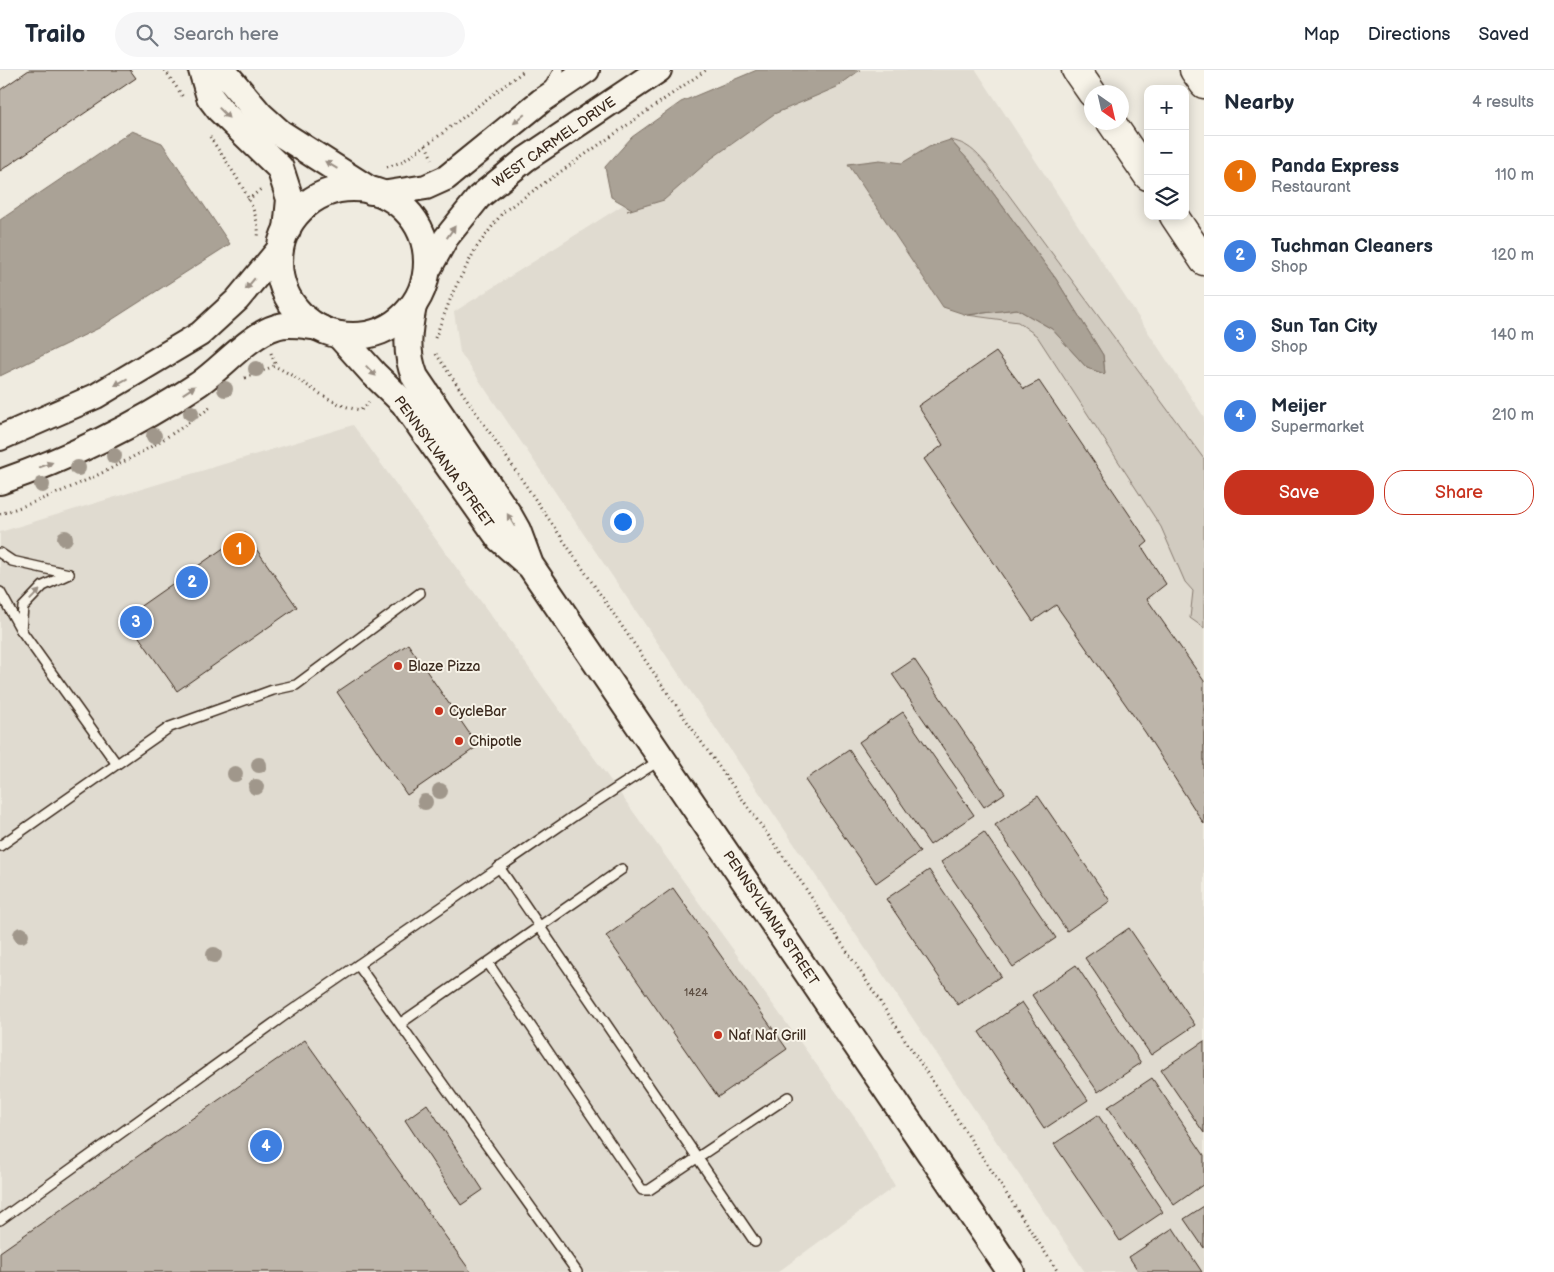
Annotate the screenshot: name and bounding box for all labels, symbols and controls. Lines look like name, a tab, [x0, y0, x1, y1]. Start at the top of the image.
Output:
search box	[115, 12, 465, 57]
text: Trailo	[25, 20, 85, 49]
icon: search	[133, 21, 161, 49]
text: Search here	[173, 23, 279, 46]
text: Map	[1304, 24, 1340, 45]
text: Directions	[1368, 24, 1450, 45]
text: Saved	[1478, 24, 1529, 45]
north arrow	[1084, 85, 1129, 130]
map controls	[1144, 85, 1189, 220]
button: +	[1144, 85, 1189, 130]
text: Nearby	[1224, 90, 1294, 115]
street label: WEST CARMEL DRIVE	[489, 93, 619, 191]
text: 4 results	[1472, 93, 1534, 112]
one-way arrow	[218, 106, 230, 118]
one-way arrow	[513, 113, 526, 124]
button: −	[1144, 130, 1189, 175]
text: Panda Express	[1271, 155, 1399, 178]
one-way arrow	[324, 160, 337, 170]
text: 1	[1237, 166, 1243, 185]
text: 110 m	[1495, 166, 1534, 185]
button: layers	[1144, 175, 1189, 220]
text: Restaurant	[1271, 178, 1351, 197]
one-way arrow	[446, 225, 456, 239]
text: Tuchman Cleaners	[1271, 235, 1433, 258]
text: 2	[1235, 246, 1245, 265]
text: 120 m	[1491, 246, 1534, 265]
text: Shop	[1271, 258, 1308, 277]
one-way arrow	[244, 277, 255, 290]
text: Sun Tan City	[1271, 315, 1377, 338]
text: 3	[1235, 326, 1245, 345]
text: 140 m	[1491, 326, 1534, 345]
text: Shop	[1271, 338, 1308, 357]
one-way arrow	[365, 365, 377, 377]
one-way arrow	[114, 378, 129, 386]
one-way arrow	[183, 385, 196, 395]
street label: PENNSYLVANIA STREET	[390, 393, 498, 532]
text: Meijer	[1271, 395, 1327, 418]
text: 4	[1235, 406, 1245, 425]
text: 210 m	[1492, 406, 1534, 425]
text: Supermarket	[1271, 418, 1364, 437]
one-way arrow	[39, 461, 54, 469]
button: Save	[1224, 470, 1374, 515]
button: Share	[1384, 470, 1534, 515]
your location	[610, 509, 636, 535]
one-way arrow	[507, 514, 516, 527]
pin: 1	[223, 530, 255, 568]
pin: 2	[176, 563, 208, 601]
one-way arrow	[29, 589, 41, 601]
pin: 3	[120, 603, 152, 641]
place label: Blaze Pizza	[408, 658, 480, 675]
marker: Blaze Pizza	[392, 660, 404, 672]
place label: CycleBar	[449, 703, 507, 720]
marker: CycleBar	[433, 705, 445, 717]
place label: Chipotle	[469, 733, 522, 750]
marker: Chipotle	[453, 735, 465, 747]
street label: PENNSYLVANIA STREET	[720, 847, 823, 989]
house number: 1424	[684, 986, 708, 999]
place label: Naf Naf Grill	[728, 1027, 806, 1044]
marker: Naf Naf Grill	[712, 1029, 724, 1041]
pin: 4	[250, 1127, 282, 1165]

